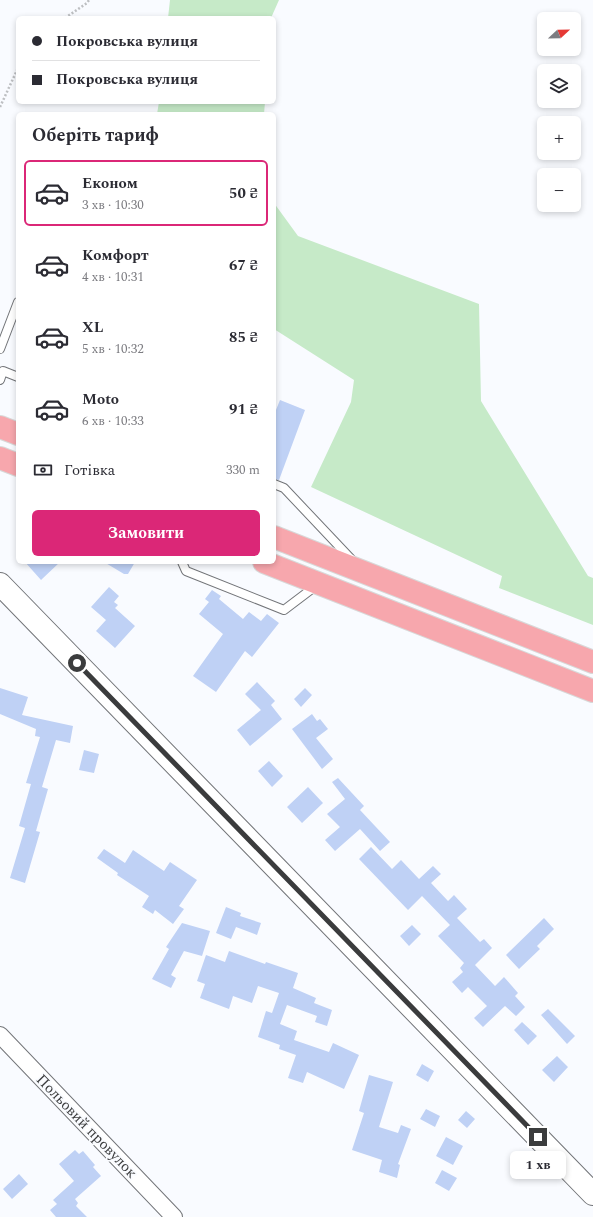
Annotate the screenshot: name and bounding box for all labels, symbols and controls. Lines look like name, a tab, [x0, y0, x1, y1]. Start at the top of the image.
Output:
north arrow	[537, 12, 581, 56]
map controls	[537, 12, 581, 212]
text: Покровська вулиця	[56, 30, 198, 53]
button: layers	[537, 64, 581, 108]
text: Покровська вулиця	[56, 68, 198, 91]
button: +	[537, 116, 581, 160]
text: Оберіть тариф	[32, 122, 159, 149]
button: −	[537, 168, 581, 212]
text: Економ	[82, 172, 138, 195]
icon: car	[34, 175, 70, 211]
text: 50 ₴	[229, 182, 258, 205]
text: 3 хв · 10:30	[82, 195, 144, 215]
text: Комфорт	[82, 244, 149, 267]
icon: car	[34, 247, 70, 283]
text: 67 ₴	[229, 254, 258, 277]
text: 4 хв · 10:31	[82, 267, 144, 287]
text: XL	[82, 316, 103, 339]
icon: car	[34, 319, 70, 355]
text: 85 ₴	[229, 326, 258, 349]
text: 5 хв · 10:32	[82, 339, 144, 359]
text: Moto	[82, 388, 119, 411]
icon: car	[34, 391, 70, 427]
text: 91 ₴	[229, 398, 258, 421]
text: 6 хв · 10:33	[82, 411, 144, 431]
icon: cash	[32, 459, 54, 481]
text: Готівка	[64, 459, 115, 482]
text: 330 m	[226, 460, 260, 480]
button: Замовити	[32, 510, 260, 556]
route start	[68, 654, 86, 672]
street label: Польовий провулок	[31, 1069, 143, 1184]
route end	[529, 1128, 547, 1146]
callout: 1 хв	[510, 1151, 566, 1179]
text: 1 хв	[526, 1155, 550, 1175]

